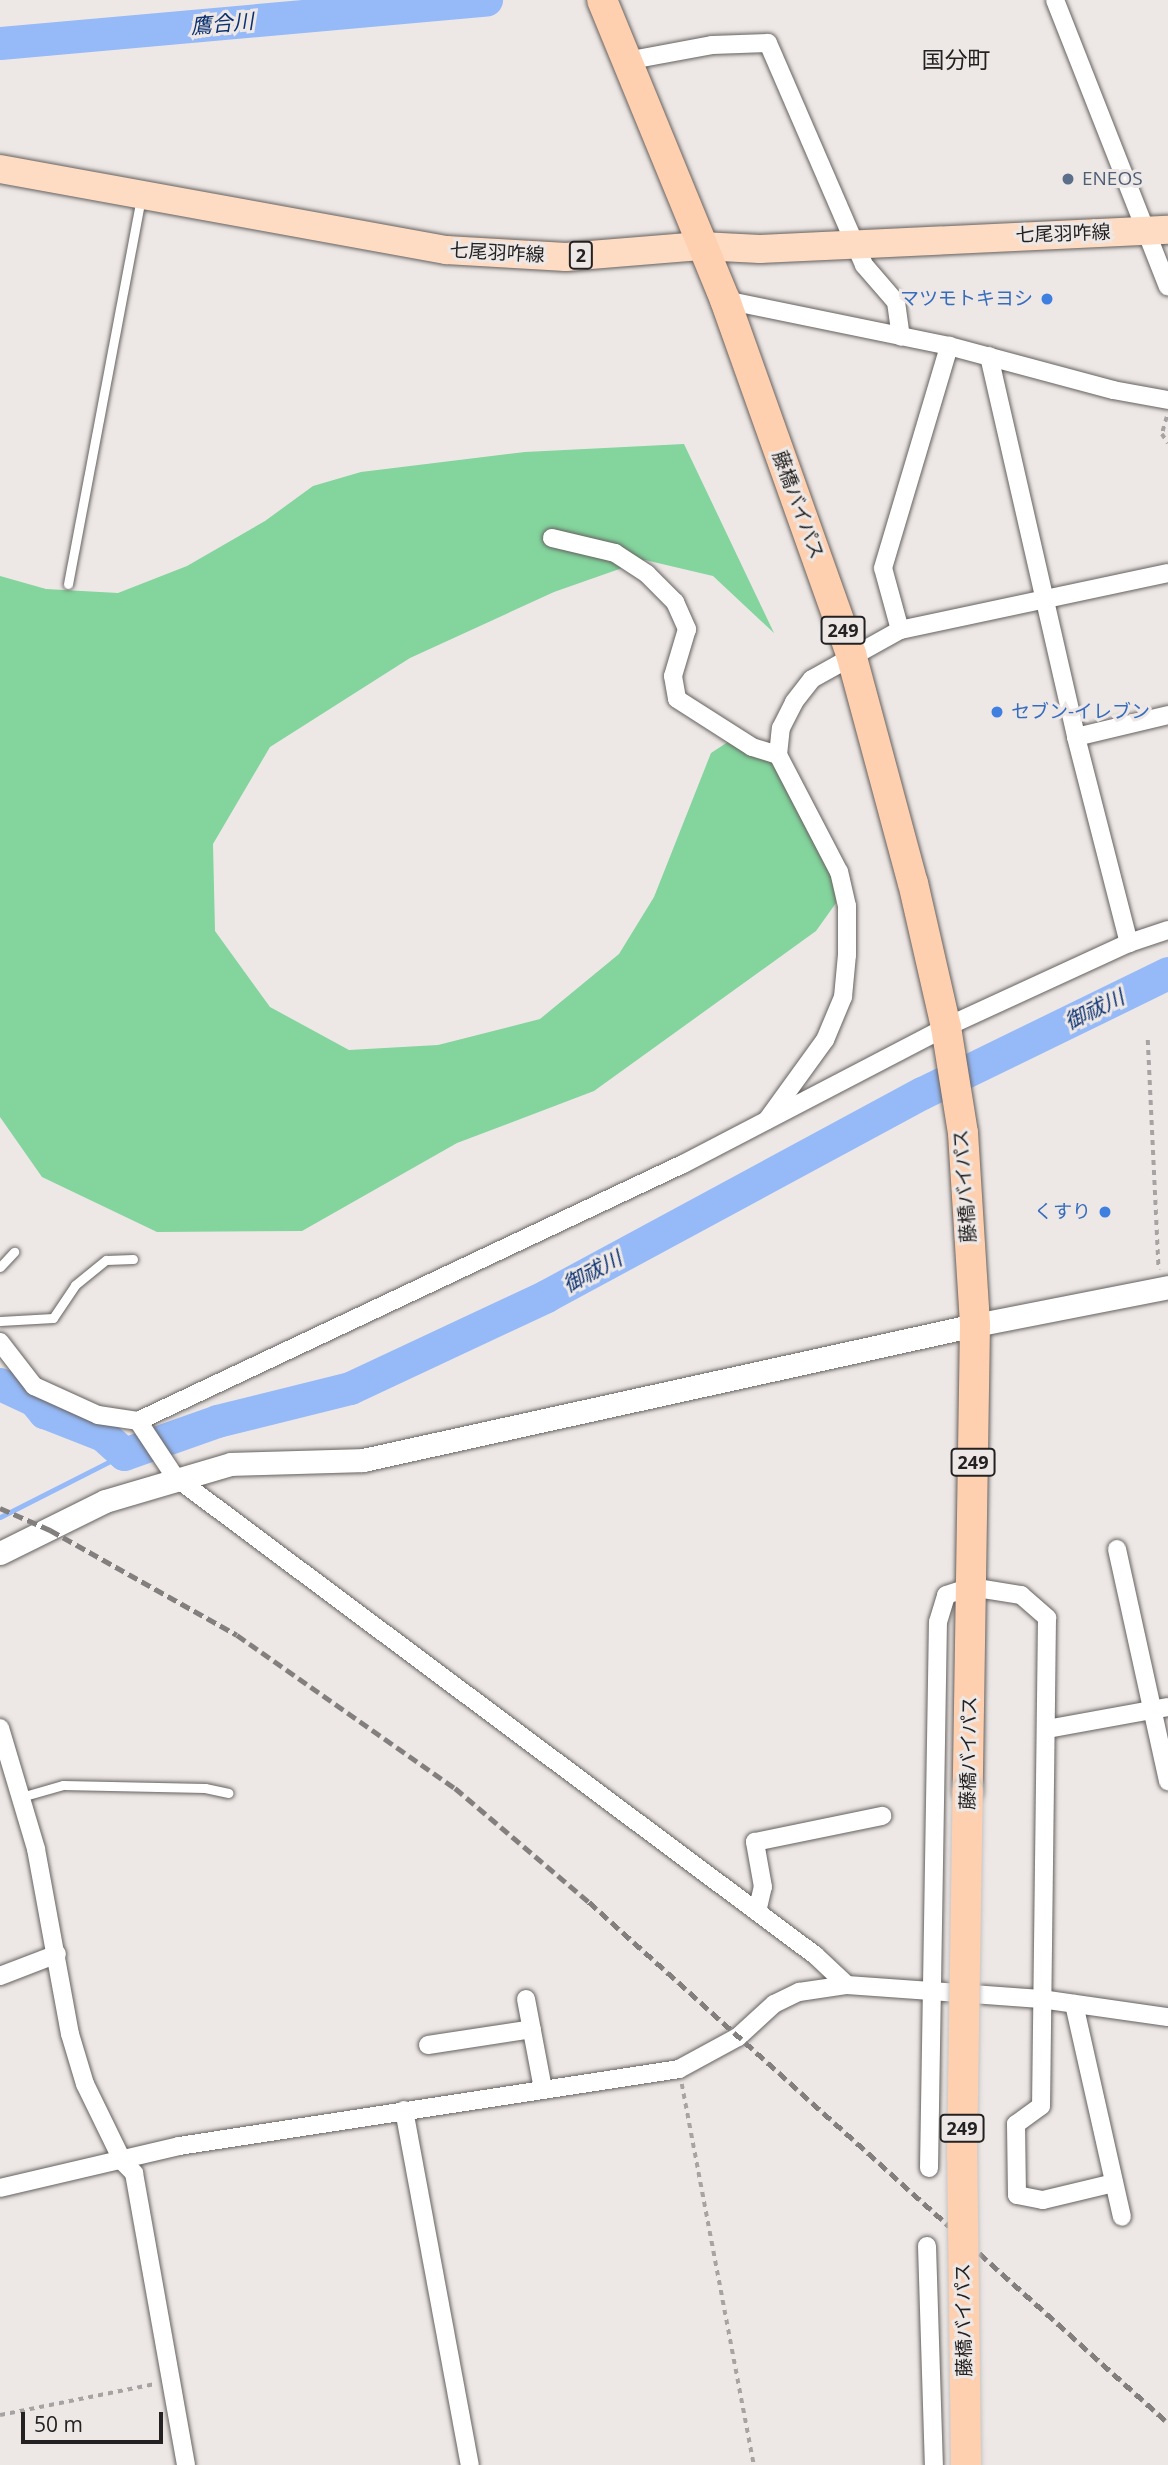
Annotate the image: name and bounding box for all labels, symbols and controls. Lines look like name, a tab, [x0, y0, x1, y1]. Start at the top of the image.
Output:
water label: 鷹合川	[190, 8, 254, 38]
district label: 国分町	[922, 45, 990, 73]
place label: ENEOS	[1082, 168, 1143, 190]
marker: ENEOS	[1060, 171, 1076, 187]
street label: 七尾羽咋線	[1015, 221, 1111, 247]
street label: 七尾羽咋線	[449, 239, 545, 267]
road number: 2	[569, 241, 593, 270]
place label: マツモトキヨシ	[900, 288, 1033, 310]
marker: マツモトキヨシ	[1039, 291, 1055, 307]
street label: 藤橋バイパス	[768, 448, 828, 562]
road number: 249	[820, 616, 866, 644]
place label: セブン-イレブン	[1011, 701, 1150, 723]
marker: セブン-イレブン	[989, 704, 1005, 720]
water label: 御祓川	[1060, 984, 1128, 1034]
street label: 藤橋バイパス	[950, 1128, 980, 1244]
place label: くすり	[1034, 1201, 1091, 1223]
marker: くすり	[1097, 1204, 1113, 1220]
water label: 御祓川	[558, 1245, 626, 1297]
road number: 249	[950, 1448, 996, 1476]
street label: 藤橋バイパス	[957, 1696, 981, 1810]
road number: 249	[939, 2114, 985, 2142]
street label: 藤橋バイパス	[952, 2263, 976, 2377]
scale bar	[24, 2398, 166, 2442]
text: 50 m	[34, 2410, 83, 2438]

